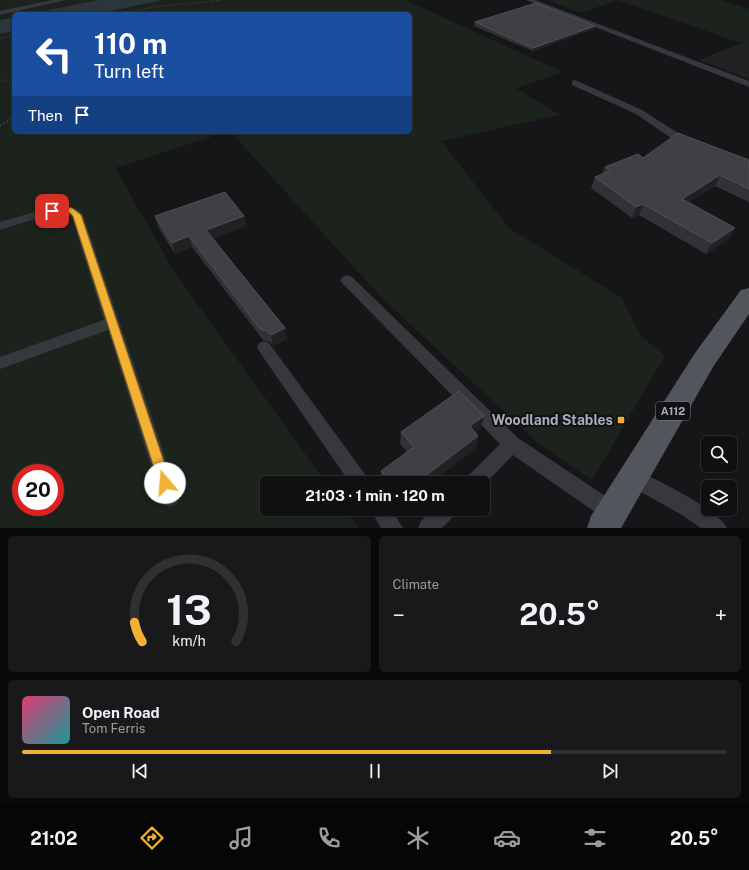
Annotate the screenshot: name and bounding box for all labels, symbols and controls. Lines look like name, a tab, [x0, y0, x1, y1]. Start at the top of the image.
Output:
text: 110 m	[94, 27, 167, 60]
icon: left	[28, 28, 80, 80]
text: Turn left	[94, 61, 164, 82]
icon: arrive	[71, 104, 93, 126]
text: Then	[28, 107, 63, 124]
pin	[35, 194, 69, 228]
icon: arrive	[41, 200, 63, 222]
road number: A112	[656, 402, 690, 420]
place label: Woodland Stables	[492, 412, 613, 428]
marker: Woodland Stables	[616, 415, 626, 425]
map controls	[701, 436, 737, 516]
button: search	[701, 436, 737, 472]
position arrow	[144, 462, 186, 504]
speed limit sign: 20	[12, 464, 64, 516]
button: layers	[701, 480, 737, 516]
text: 21:03 · 1 min · 120 m	[305, 487, 445, 504]
text: Climate	[393, 577, 439, 592]
text: 13	[167, 585, 212, 634]
text: 20.5°	[519, 596, 600, 632]
text: −	[393, 602, 405, 628]
text: +	[715, 602, 727, 628]
text: km/h	[172, 632, 206, 649]
text: Open Road	[82, 704, 160, 721]
text: Tom Ferris	[82, 721, 145, 736]
icon: previous	[129, 760, 151, 782]
icon: pause	[364, 760, 386, 782]
icon: next	[599, 760, 621, 782]
icon: directions	[138, 824, 166, 852]
icon: music	[227, 824, 255, 852]
icon: phone	[315, 824, 343, 852]
icon: climate	[404, 824, 432, 852]
icon: car	[493, 824, 521, 852]
icon: filters	[581, 824, 609, 852]
text: 21:02	[30, 828, 77, 849]
text: 20.5°	[670, 828, 719, 849]

